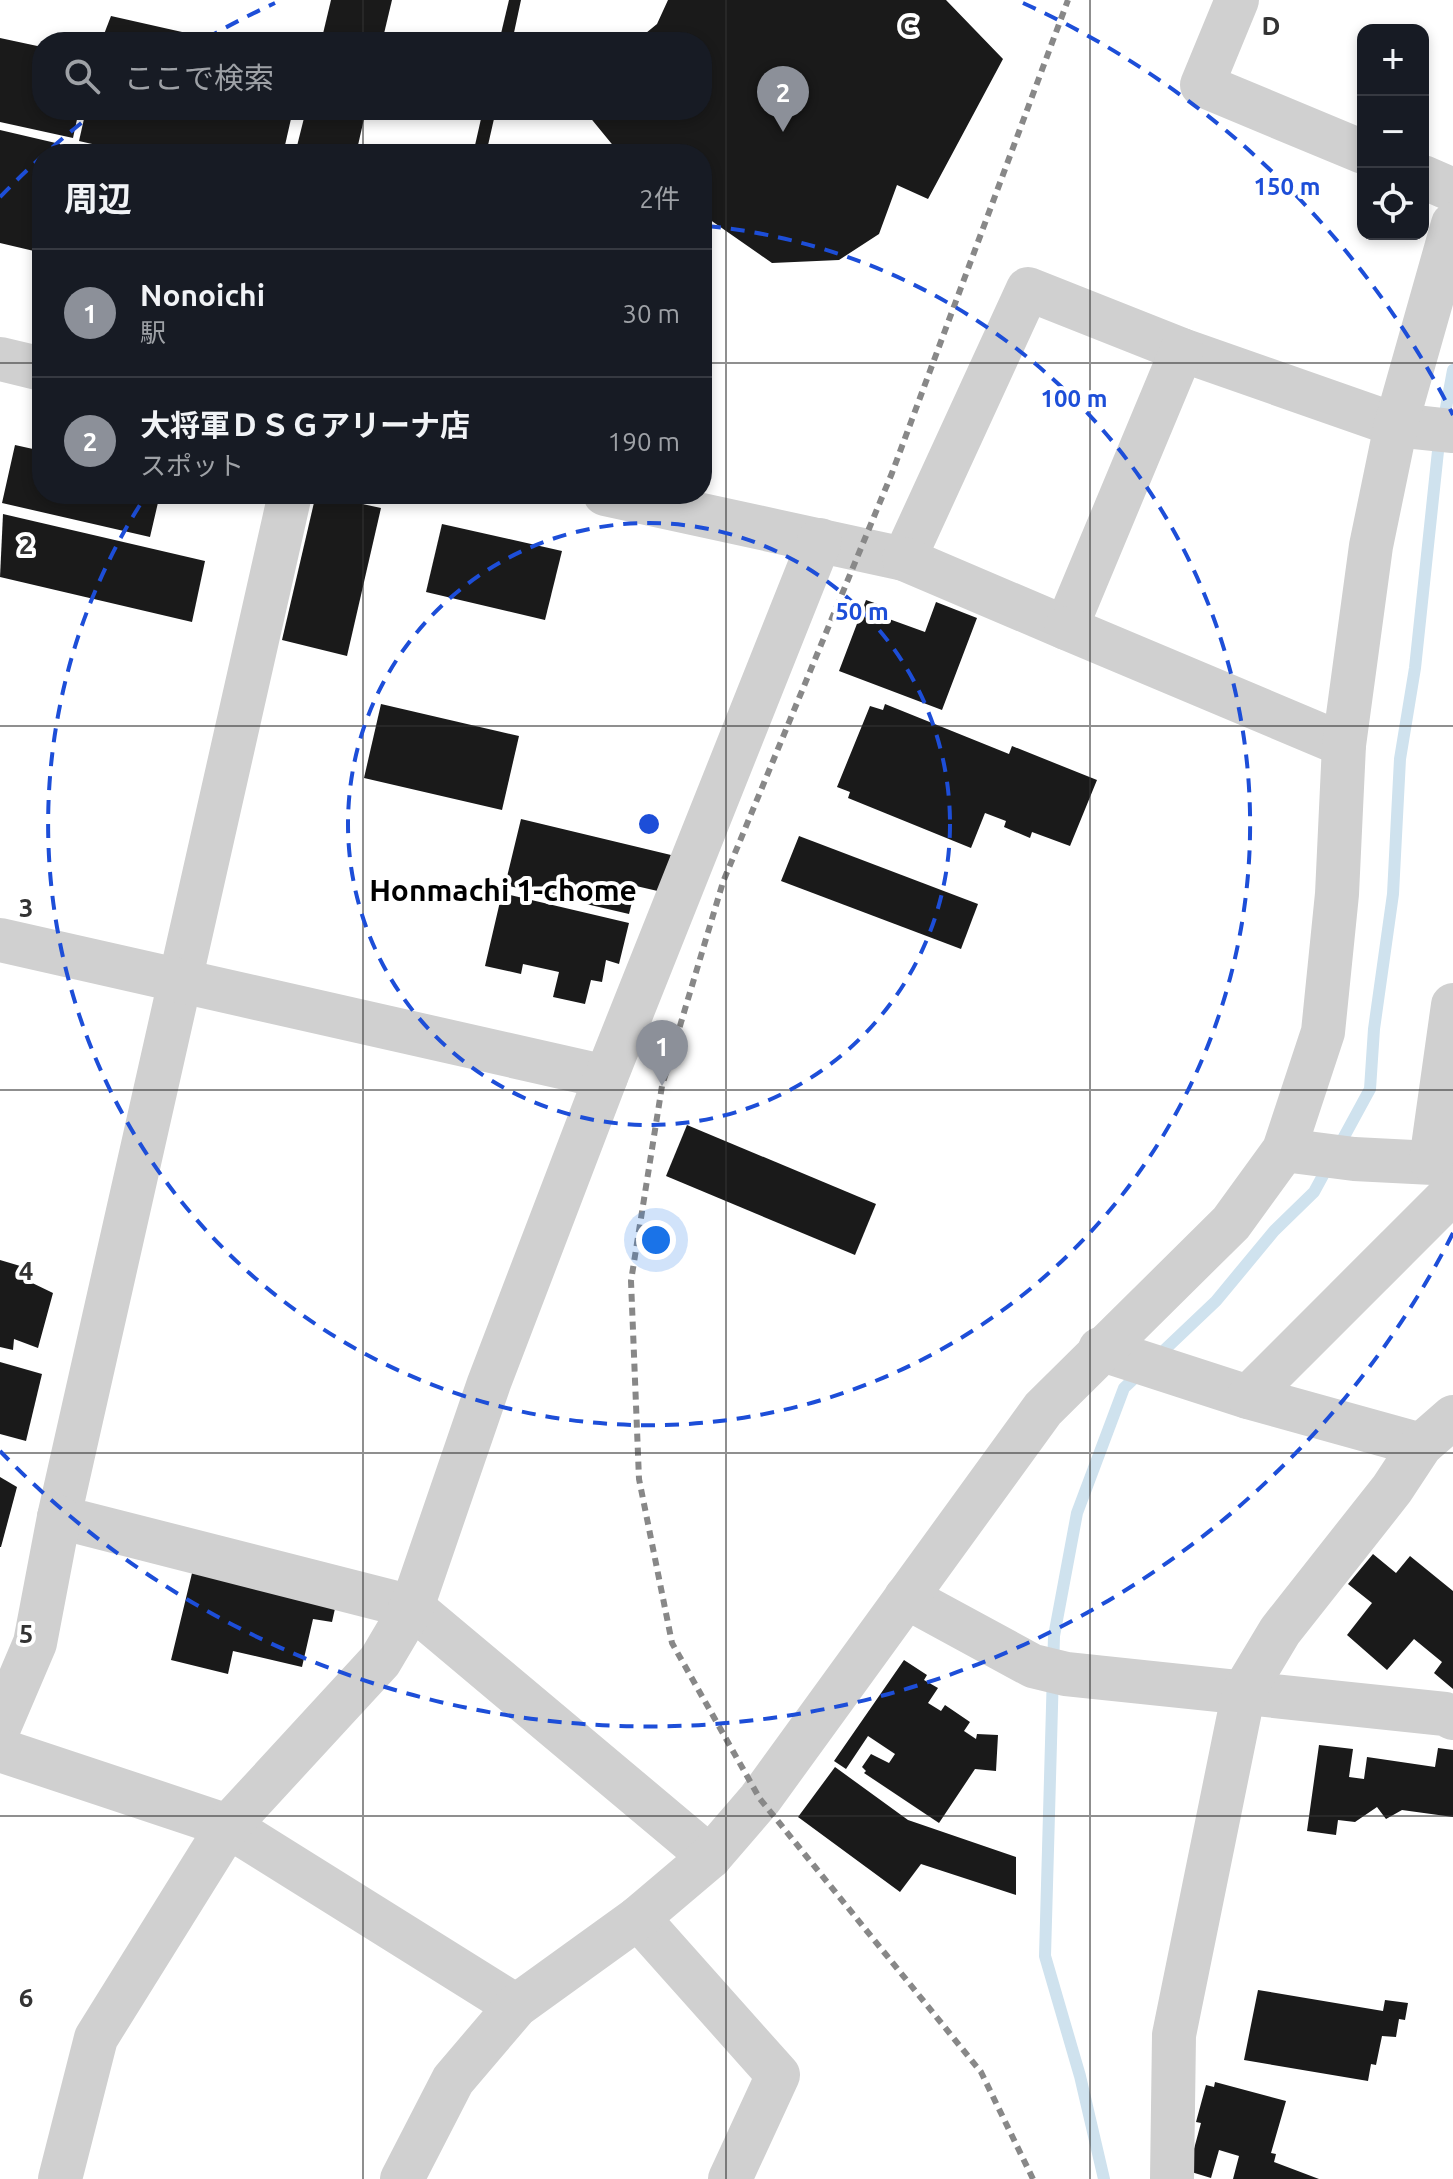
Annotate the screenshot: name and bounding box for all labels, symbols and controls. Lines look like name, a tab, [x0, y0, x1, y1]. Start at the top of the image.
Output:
text: C	[900, 11, 917, 40]
text: D	[1262, 11, 1280, 40]
map controls	[1357, 24, 1429, 240]
button: +	[1357, 24, 1429, 96]
search box	[32, 32, 712, 120]
icon: search	[60, 54, 104, 98]
text: ここで検索	[124, 61, 274, 95]
pin: 2	[757, 66, 809, 132]
button: −	[1357, 96, 1429, 168]
button: locate	[1357, 168, 1429, 240]
text: 150 m	[1254, 173, 1320, 200]
text: 周辺	[64, 179, 132, 217]
text: 2件	[639, 184, 680, 213]
text: Nonoichi	[140, 278, 265, 312]
text: 1	[83, 299, 97, 328]
text: 30 m	[622, 299, 680, 328]
text: 駅	[140, 318, 166, 347]
text: 100 m	[1041, 385, 1107, 412]
text: 大将軍ＤＳＧアリーナ店	[140, 408, 470, 442]
text: 2	[83, 427, 97, 456]
text: 190 m	[608, 427, 680, 456]
text: スポット	[140, 451, 244, 480]
text: 2	[19, 530, 33, 559]
text: 50 m	[835, 598, 889, 625]
centre of rings	[635, 810, 663, 838]
district label: Honmachi 1-chome	[369, 873, 637, 907]
text: 3	[19, 893, 33, 922]
pin: 1	[636, 1020, 688, 1086]
your location	[636, 1220, 676, 1260]
text: 4	[19, 1256, 33, 1285]
text: 5	[19, 1619, 33, 1648]
text: 6	[19, 1983, 33, 2012]

